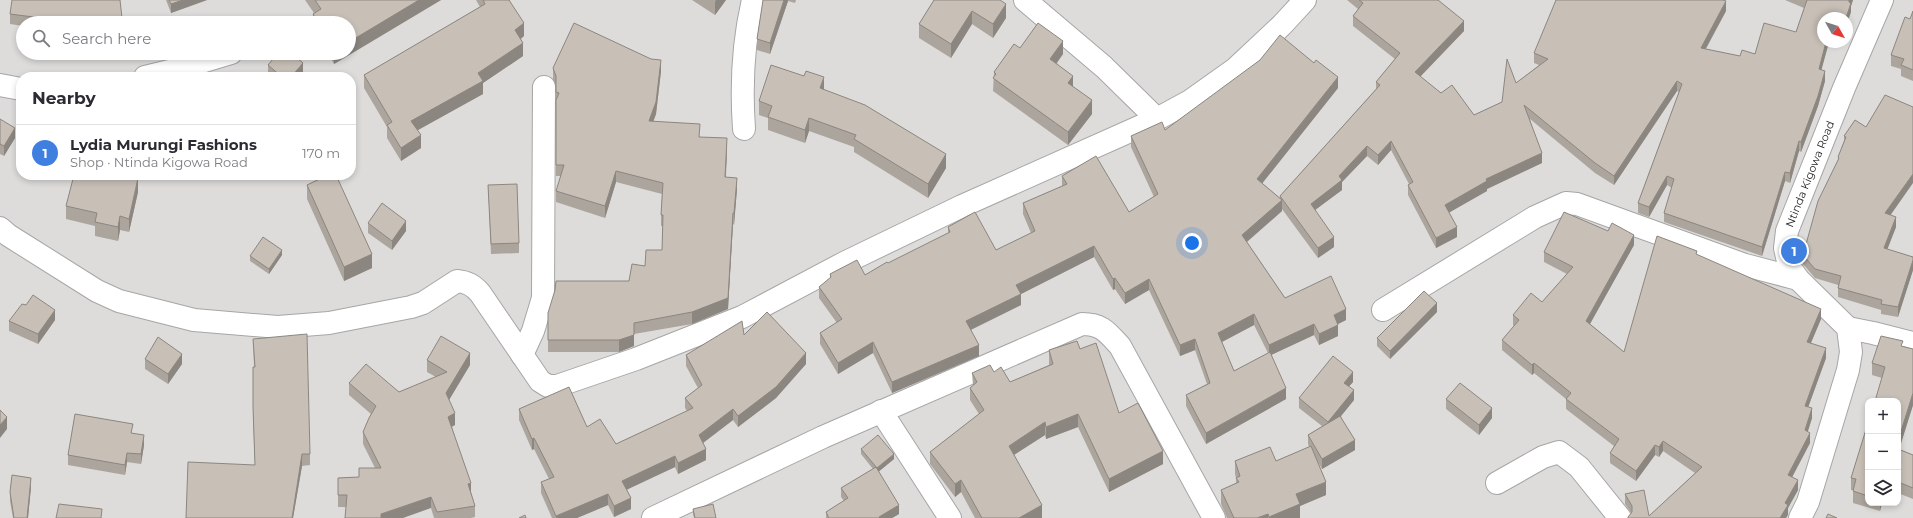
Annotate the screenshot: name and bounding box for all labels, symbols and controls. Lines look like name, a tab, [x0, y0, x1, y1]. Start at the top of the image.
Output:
north arrow	[1817, 12, 1853, 48]
search box	[16, 16, 356, 60]
icon: search	[30, 27, 52, 49]
text: Search here	[62, 29, 151, 48]
text: Nearby	[32, 88, 96, 108]
street label: Ntinda Kigowa Road	[1782, 119, 1837, 229]
text: Lydia Murungi Fashions	[70, 135, 257, 154]
text: 1	[42, 145, 48, 161]
text: 170 m	[302, 145, 340, 161]
text: Shop · Ntinda Kigowa Road	[70, 154, 248, 170]
your location	[1182, 233, 1202, 253]
pin: 1	[1781, 236, 1807, 266]
map controls	[1865, 398, 1901, 506]
button: +	[1865, 398, 1901, 434]
button: −	[1865, 434, 1901, 470]
button: layers	[1865, 470, 1901, 506]

